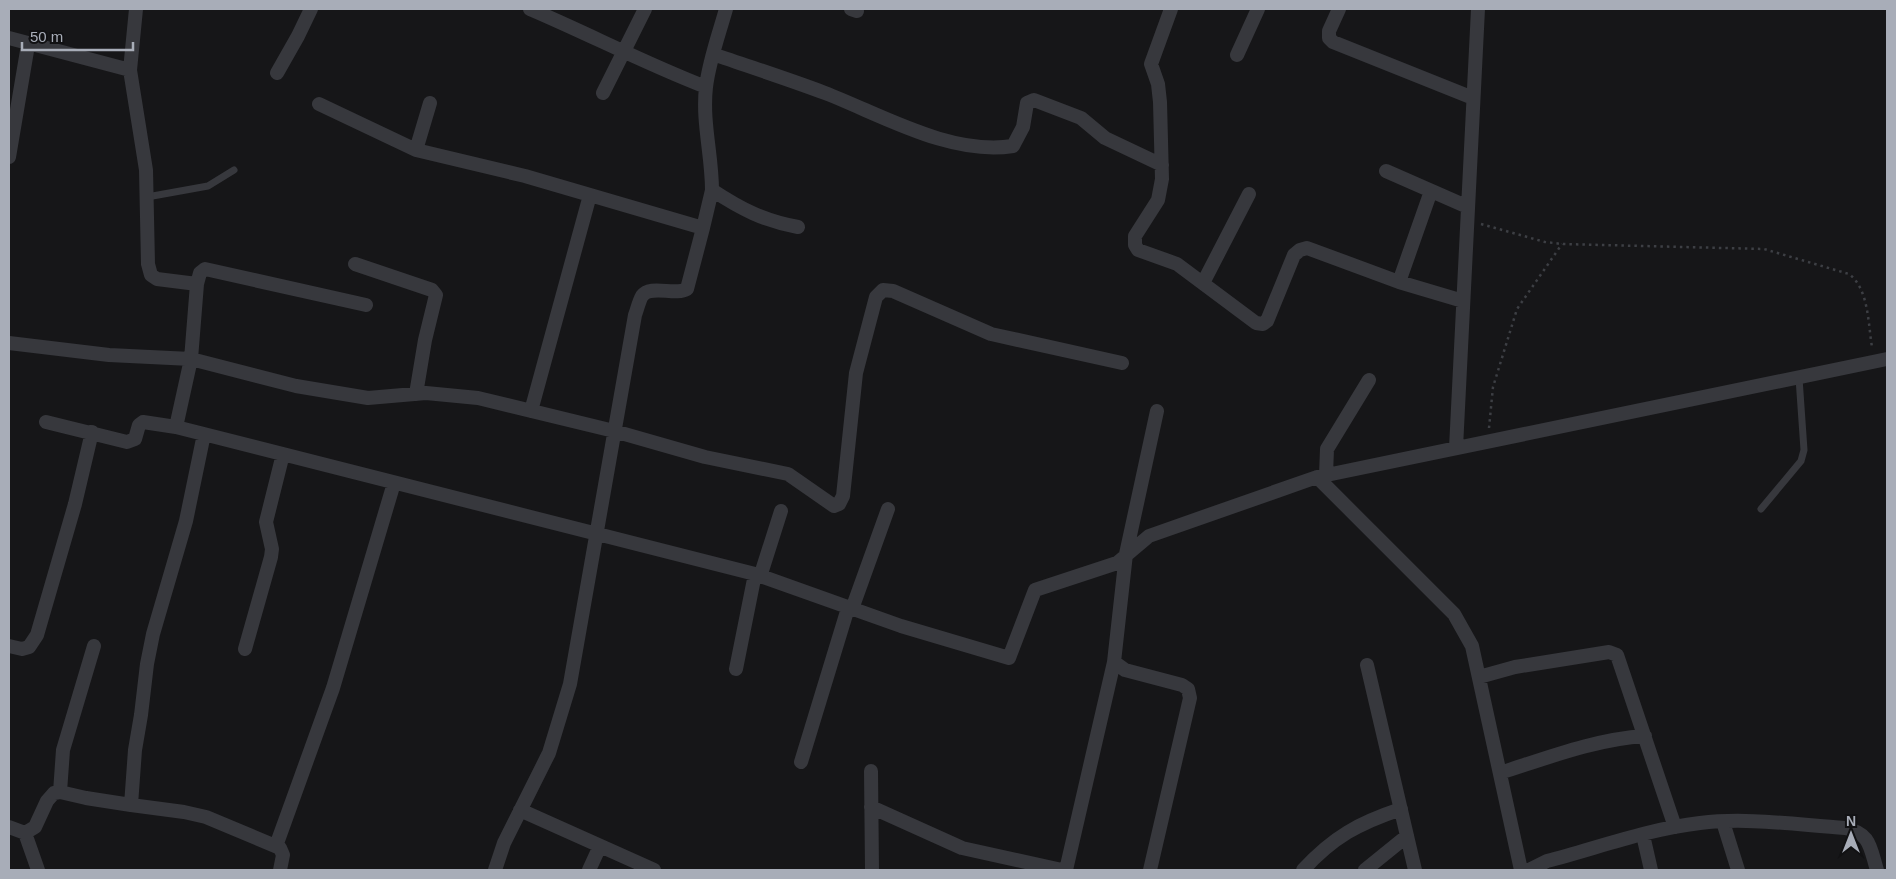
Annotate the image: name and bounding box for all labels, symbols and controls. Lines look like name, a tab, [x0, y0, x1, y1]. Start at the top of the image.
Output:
scale bar	[22, 20, 134, 52]
text: 50 m	[30, 28, 63, 45]
north arrow	[1826, 809, 1876, 859]
text: N	[1846, 813, 1856, 829]

